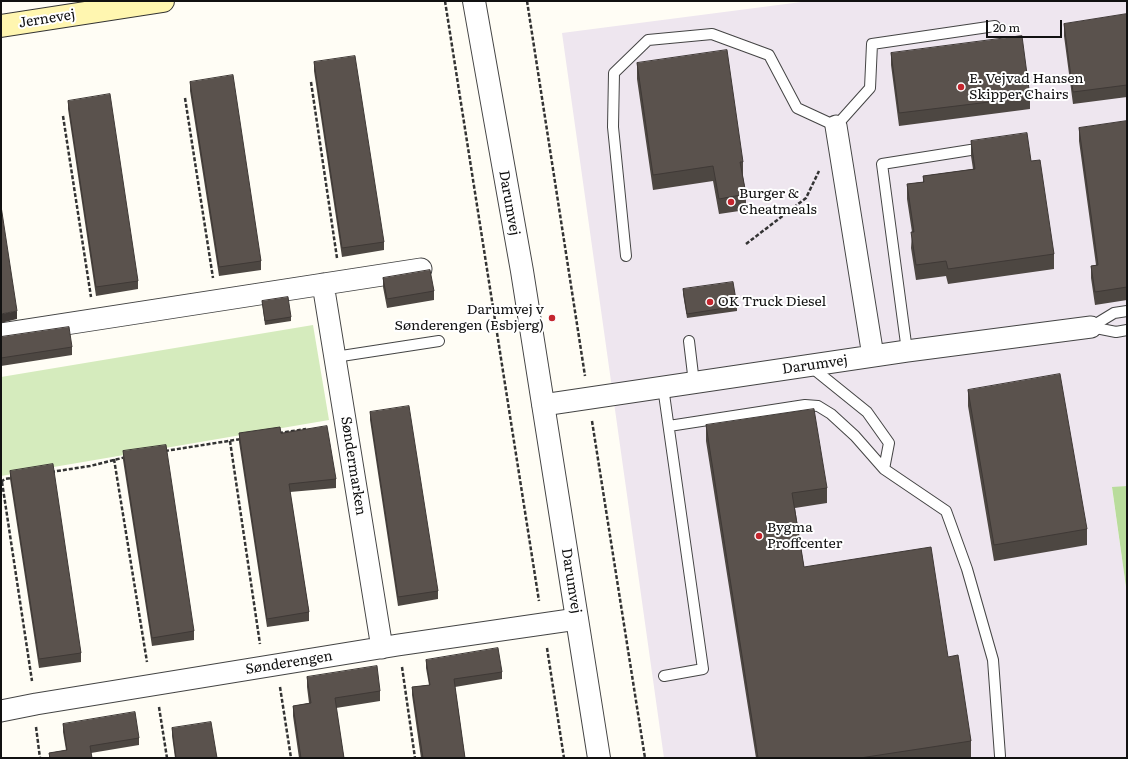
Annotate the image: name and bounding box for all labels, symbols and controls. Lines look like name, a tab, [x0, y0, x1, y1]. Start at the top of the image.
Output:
street label: Jernevej	[18, 6, 76, 32]
scale bar	[988, 12, 1064, 38]
text: 20 m	[993, 18, 1020, 36]
place label: E. Vejvad Hansen Skipper Chairs	[969, 71, 1084, 104]
marker: E. Vejvad Hansen Skipper Chairs	[956, 82, 966, 92]
street label: Darumvej	[495, 169, 523, 237]
place label: Burger & Cheatmeals	[739, 186, 817, 218]
marker: Burger & Cheatmeals	[726, 197, 736, 207]
place label: OK Truck Diesel	[718, 294, 826, 310]
marker: OK Truck Diesel	[705, 297, 715, 307]
place label: Darumvej v Sønderengen (Esbjerg)	[395, 302, 544, 334]
marker: Darumvej v Sønderengen (Esbjerg)	[547, 313, 557, 323]
street label: Darumvej	[781, 352, 849, 378]
street label: Søndermarken	[337, 415, 369, 517]
place label: Bygma Proffcenter	[767, 520, 842, 552]
marker: Bygma Proffcenter	[754, 531, 764, 541]
street label: Darumvej	[558, 547, 584, 615]
street label: Sønderengen	[244, 648, 334, 678]

